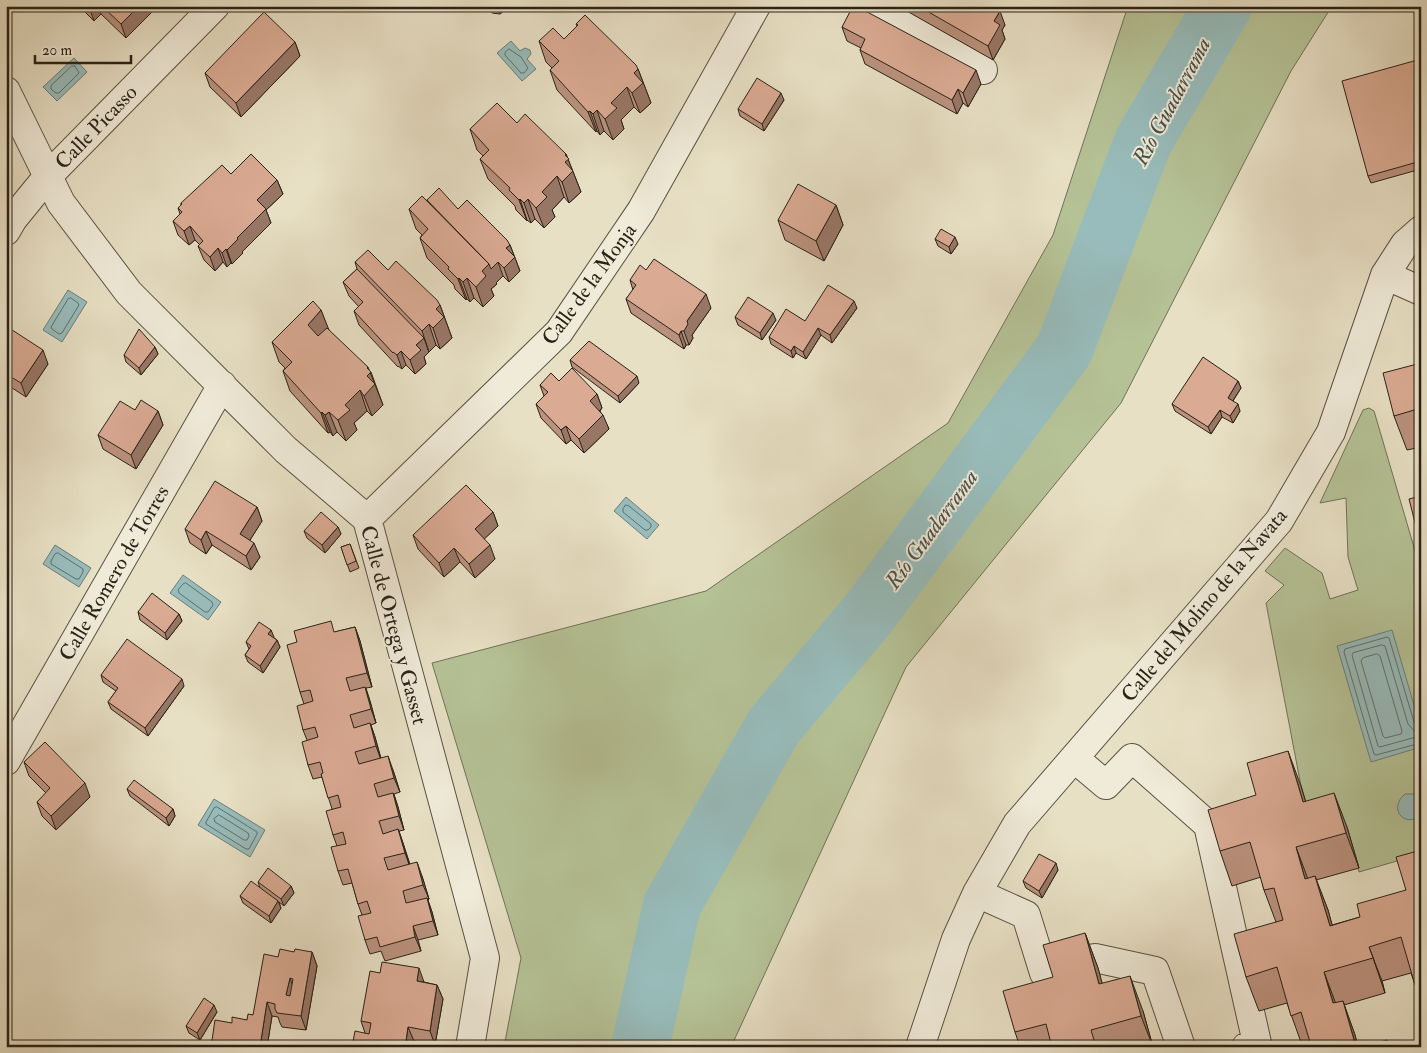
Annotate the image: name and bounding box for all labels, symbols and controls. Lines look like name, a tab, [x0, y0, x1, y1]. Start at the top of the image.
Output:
scale bar	[35, 32, 131, 64]
water label: Río Guadarrama	[1126, 33, 1217, 171]
text: 20 m	[42, 41, 72, 60]
street label: Calle Picasso	[49, 79, 143, 175]
street label: Calle de la Monja	[536, 218, 643, 351]
water label: Río Guadarrama	[879, 464, 984, 596]
street label: Calle Romero de Torres	[53, 481, 176, 666]
street label: Calle del Molino de la Navata	[1115, 503, 1294, 708]
street label: Calle de Ortega y Gasset	[354, 523, 433, 728]

